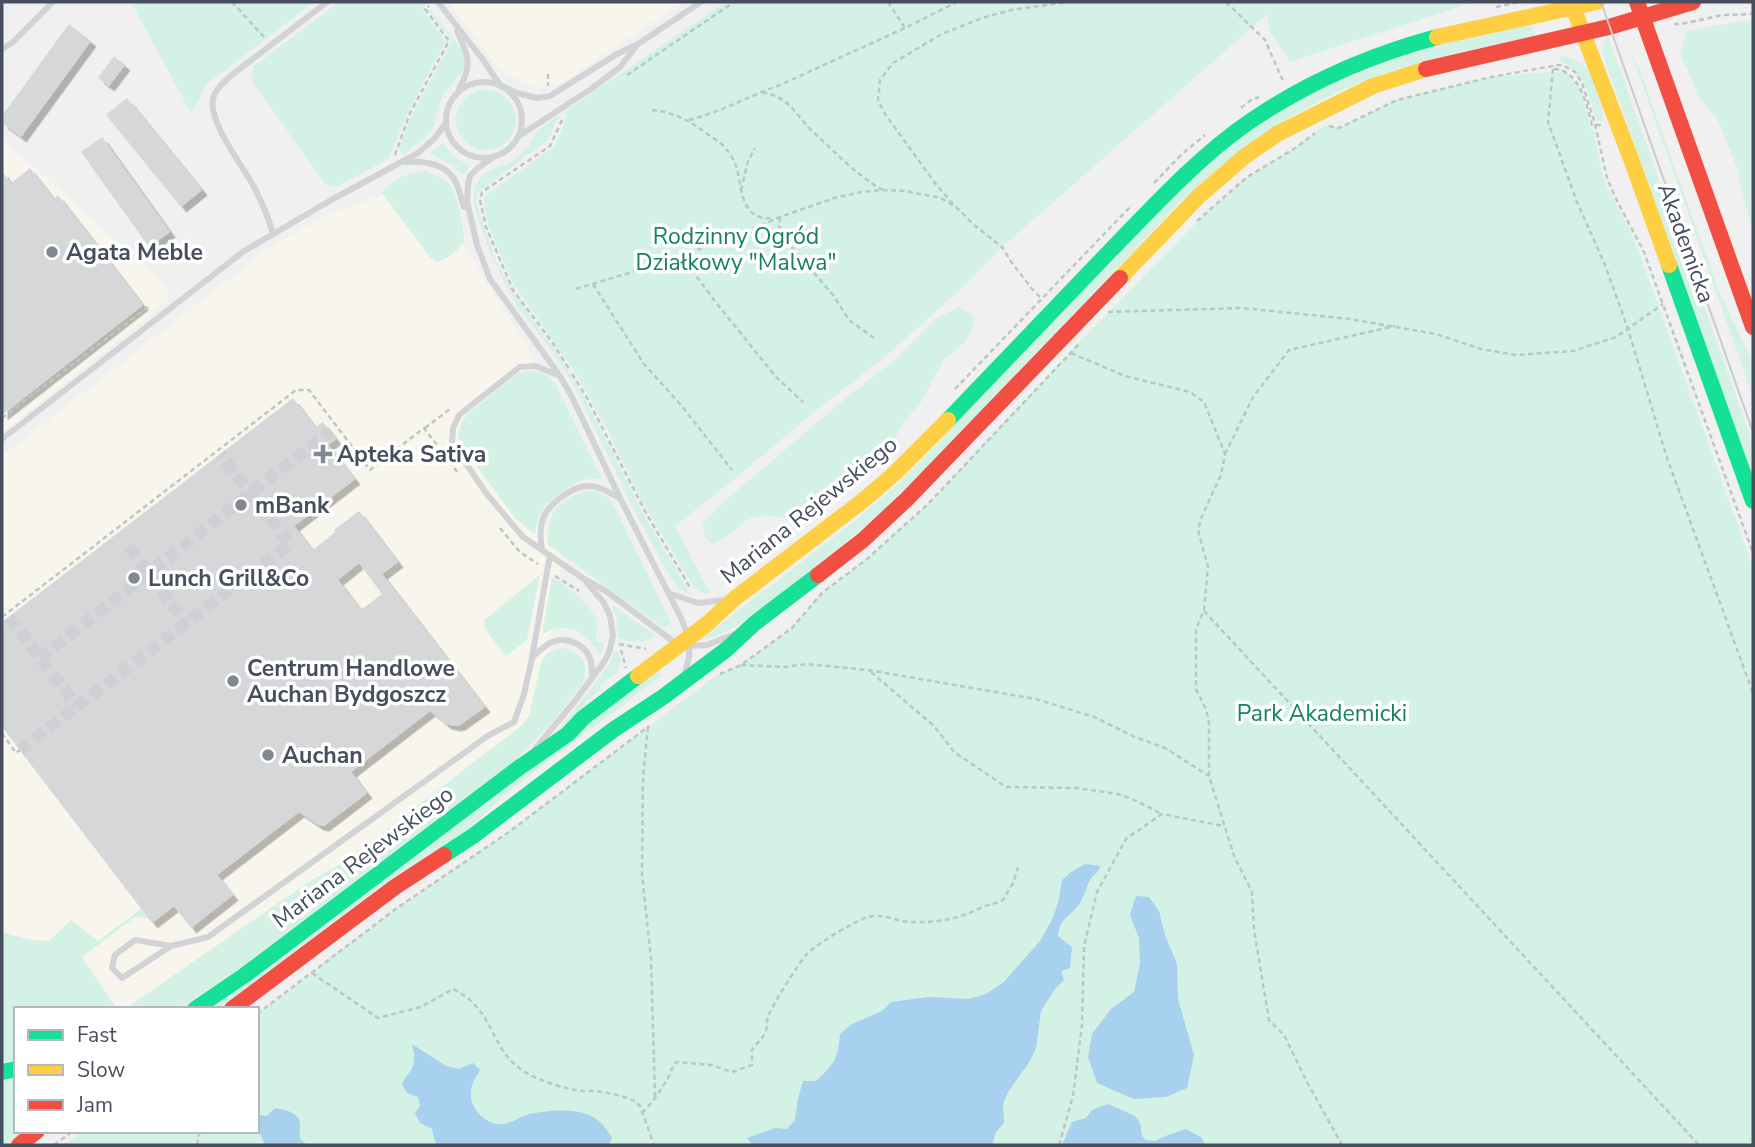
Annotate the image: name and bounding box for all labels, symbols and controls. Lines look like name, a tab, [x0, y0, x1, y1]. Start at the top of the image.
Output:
street label: Akademicka	[1650, 179, 1722, 307]
park label: Rodzinny Ogród Działkowy "Malwa"	[635, 221, 837, 278]
place label: Agata Meble	[66, 237, 203, 268]
marker: Agata Meble	[44, 244, 60, 260]
street label: Mariana Rejewskiego	[714, 429, 904, 591]
place label: Apteka Sativa	[337, 439, 486, 470]
marker: Apteka Sativa	[315, 446, 331, 462]
place label: mBank	[255, 490, 330, 521]
marker: mBank	[233, 497, 249, 513]
place label: Lunch Grill&Co	[148, 563, 309, 594]
marker: Lunch Grill&Co	[126, 570, 142, 586]
place label: Centrum Handlowe Auchan Bydgoszcz	[247, 653, 455, 710]
marker: Centrum Handlowe Auchan Bydgoszcz	[225, 673, 241, 689]
park label: Park Akademicki	[1237, 698, 1407, 729]
place label: Auchan	[282, 740, 363, 771]
marker: Auchan	[260, 747, 276, 763]
street label: Mariana Rejewskiego	[266, 779, 460, 935]
legend	[14, 1007, 259, 1133]
text: Fast	[77, 1021, 117, 1049]
text: Slow	[77, 1056, 126, 1084]
text: Jam	[76, 1091, 113, 1119]

